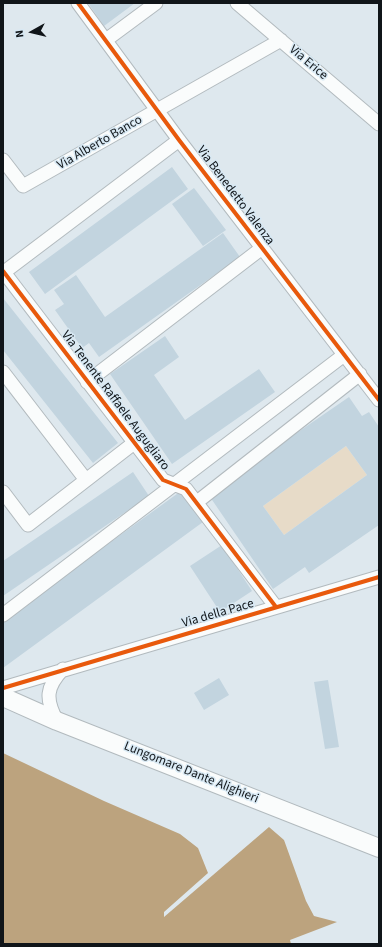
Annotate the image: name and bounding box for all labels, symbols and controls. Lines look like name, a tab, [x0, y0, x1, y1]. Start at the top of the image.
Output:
north arrow	[12, 12, 52, 52]
text: N	[12, 29, 28, 38]
street label: Via Erice	[285, 42, 331, 84]
street label: Via Alberto Banco	[55, 112, 145, 174]
street label: Via Benedetto Valenza	[193, 143, 277, 249]
street label: Via Tenente Raffaele Augugliaro	[57, 328, 173, 474]
street label: Via della Pace	[180, 596, 256, 632]
street label: Lungomare Dante Alighieri	[121, 739, 261, 807]

